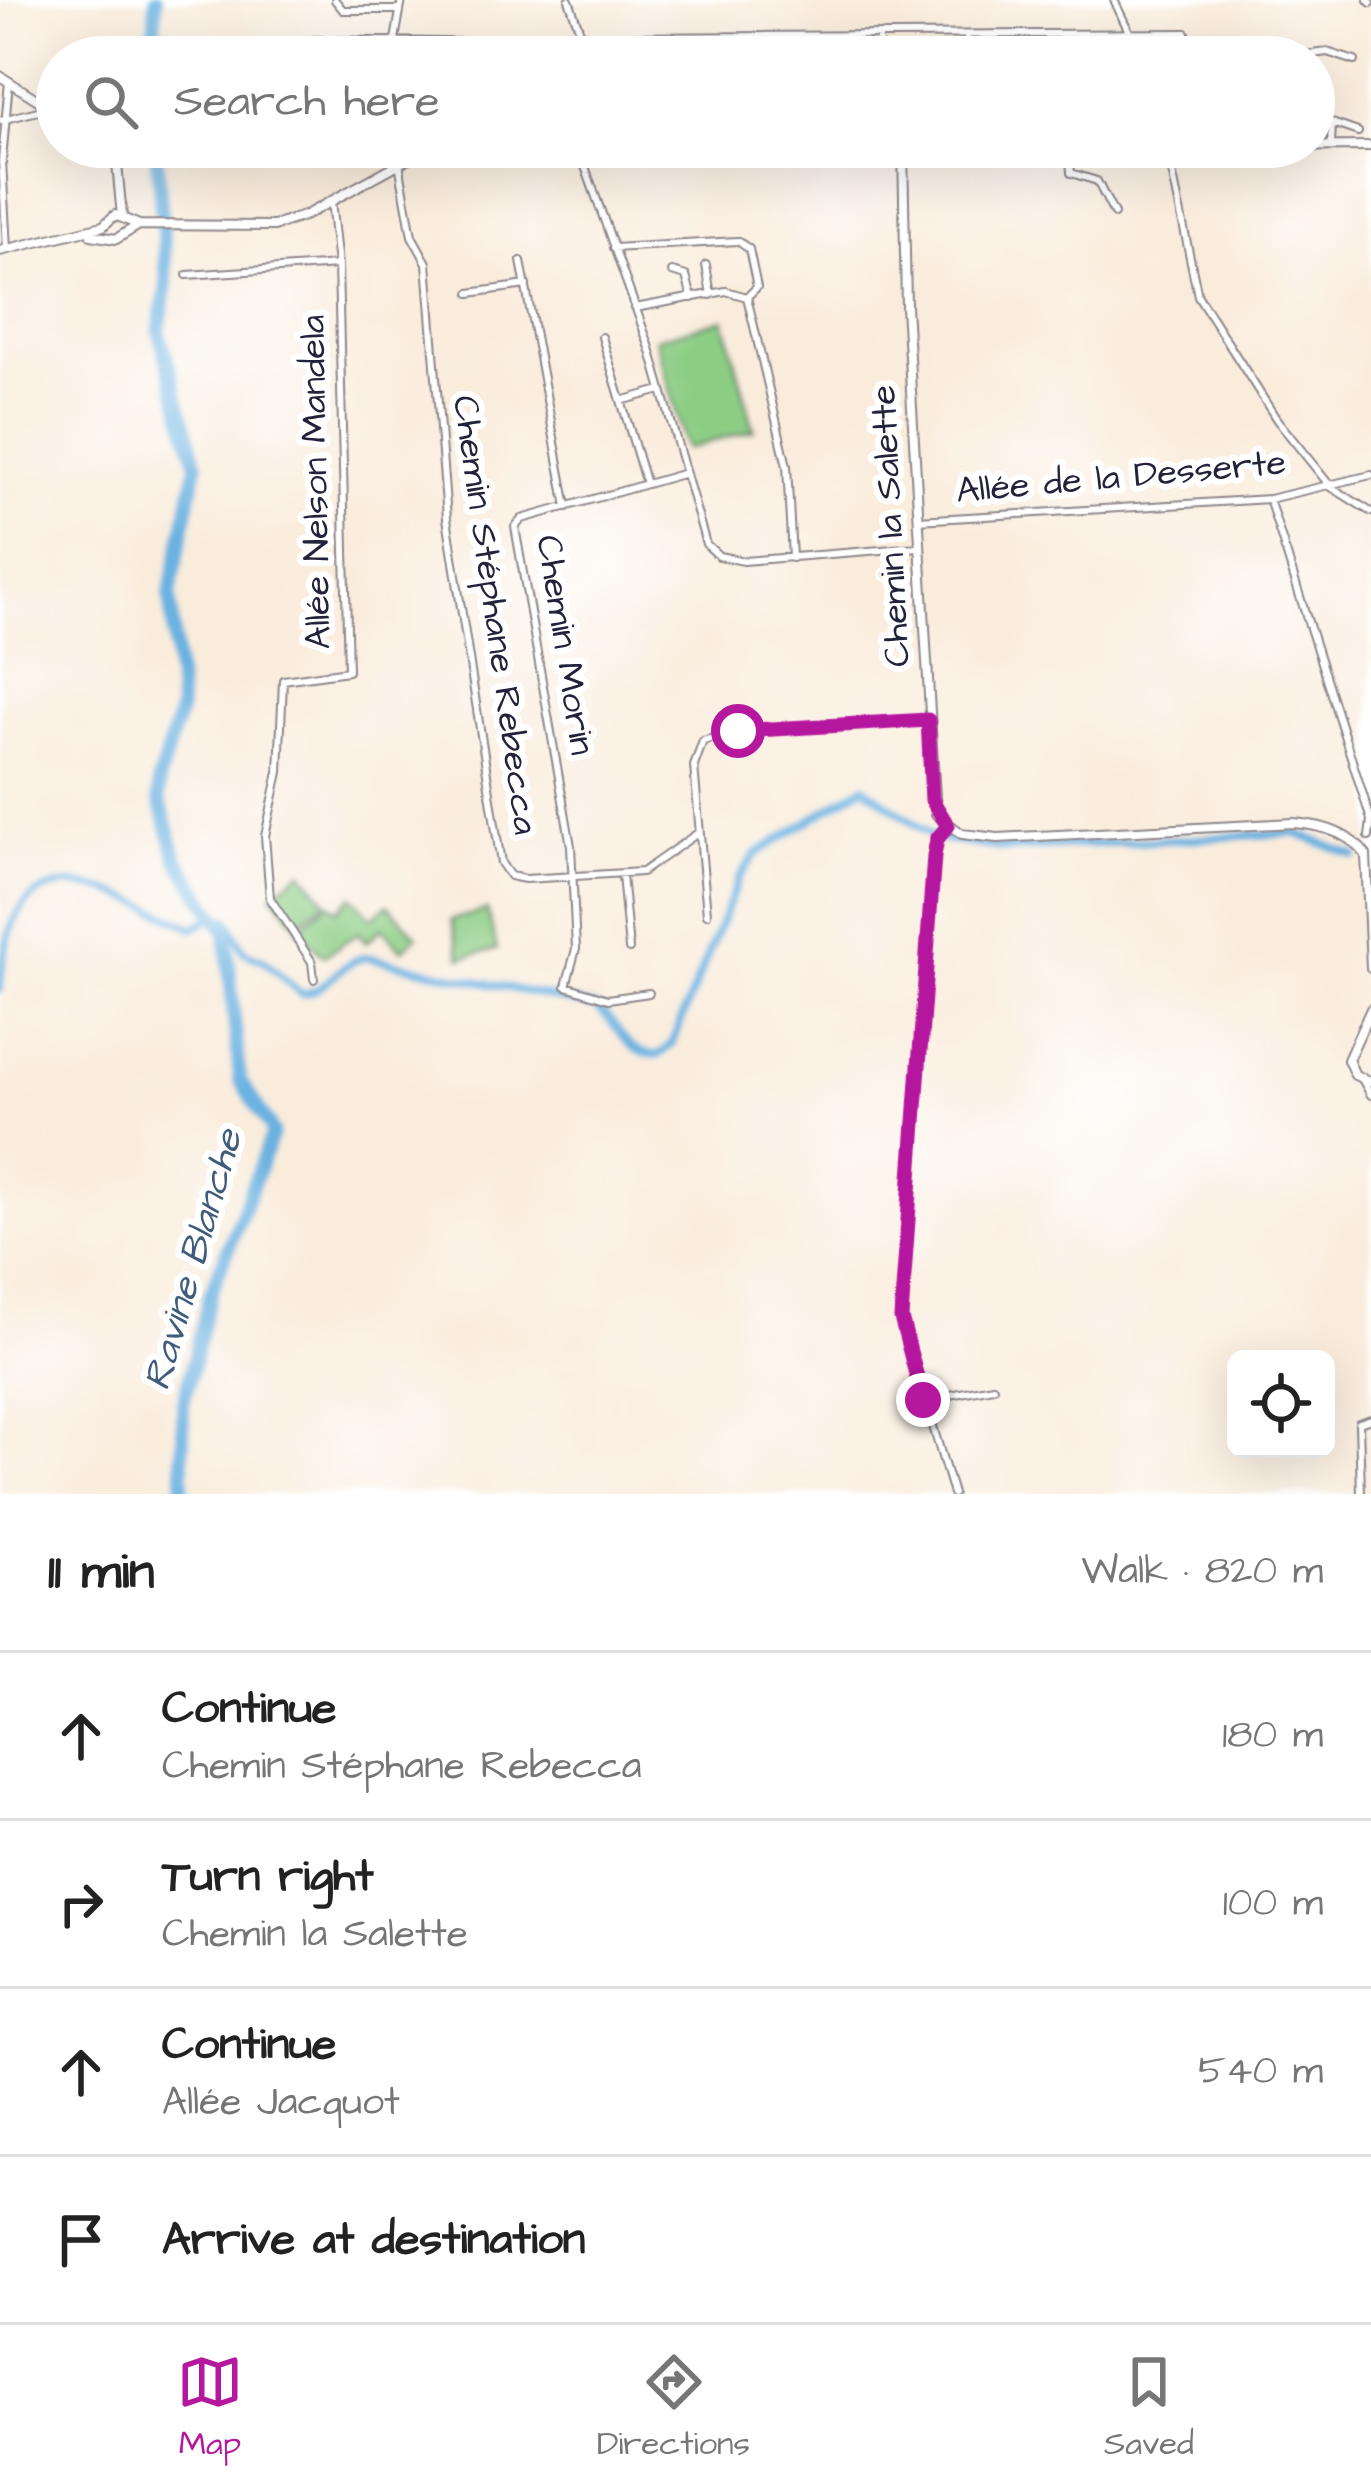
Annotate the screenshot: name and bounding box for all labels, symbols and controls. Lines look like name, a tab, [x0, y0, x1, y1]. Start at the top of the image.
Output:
search box	[36, 36, 1335, 168]
icon: search	[78, 69, 144, 135]
text: Search here	[174, 71, 440, 133]
street label: Allée Nelson Mandela	[288, 314, 344, 650]
street label: Chemin la Salette	[858, 384, 924, 668]
street label: Chemin Stéphane Rebecca	[439, 392, 551, 838]
street label: Allée de la Desserte	[954, 437, 1288, 517]
street label: Chemin Morin	[522, 531, 608, 759]
route start	[711, 704, 765, 758]
water label: Ravine Blanche	[131, 1122, 257, 1396]
map controls	[1227, 1350, 1335, 1458]
button: locate	[1227, 1350, 1335, 1458]
route end	[896, 1373, 950, 1427]
text: 11 min	[48, 1537, 154, 1608]
text: Walk · 820 m	[1081, 1545, 1323, 1599]
text: Continue	[162, 1678, 336, 1740]
icon: ahead	[48, 1703, 114, 1769]
text: 180 m	[1222, 1709, 1323, 1763]
text: Chemin Stéphane Rebecca	[162, 1740, 642, 1794]
text: Turn right	[162, 1846, 374, 1908]
icon: right	[48, 1871, 114, 1937]
text: 100 m	[1223, 1877, 1323, 1931]
text: Chemin la Salette	[162, 1908, 468, 1962]
text: Continue	[162, 2014, 336, 2076]
icon: ahead	[48, 2039, 114, 2105]
text: 540 m	[1198, 2045, 1323, 2099]
text: Allée Jacquot	[162, 2076, 400, 2130]
icon: arrive	[48, 2207, 114, 2273]
text: Arrive at destination	[162, 2209, 585, 2271]
tab: Map	[177, 2349, 243, 2467]
tab: Directions	[597, 2349, 750, 2467]
tab: Saved	[1104, 2349, 1194, 2467]

